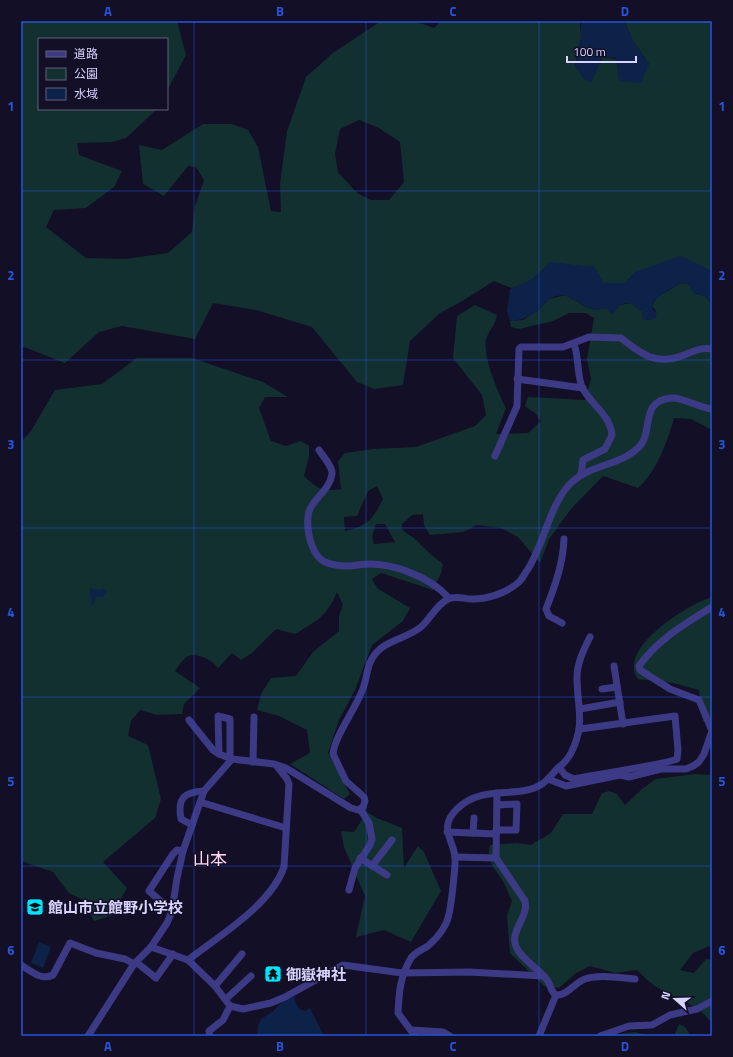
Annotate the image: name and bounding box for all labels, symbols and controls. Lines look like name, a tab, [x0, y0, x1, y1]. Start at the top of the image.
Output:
text: A	[104, 1, 112, 21]
text: B	[276, 1, 284, 21]
text: C	[449, 1, 457, 21]
text: D	[621, 1, 629, 21]
legend	[38, 38, 168, 110]
scale bar	[567, 38, 636, 64]
text: 100 m	[573, 42, 606, 61]
text: 道路	[74, 44, 98, 63]
text: 公園	[74, 64, 98, 83]
text: 水域	[74, 84, 98, 103]
text: 1	[7, 96, 15, 116]
text: 1	[718, 96, 726, 116]
text: 2	[7, 265, 15, 285]
text: 2	[718, 265, 726, 285]
text: 3	[7, 434, 15, 454]
text: 3	[718, 434, 726, 454]
text: 4	[7, 602, 15, 622]
text: 4	[718, 602, 726, 622]
text: 5	[7, 771, 15, 791]
text: 5	[718, 771, 726, 791]
district label: 山本	[193, 846, 227, 872]
place label: 館山市立館野小学校	[48, 896, 183, 919]
school or university icon: 館山市立館野小学校	[25, 897, 45, 917]
text: 6	[7, 940, 15, 960]
text: 6	[718, 940, 726, 960]
place label: 御嶽神社	[286, 963, 346, 986]
temple icon: 御嶽神社	[263, 964, 283, 984]
north arrow	[655, 979, 695, 1019]
text: N	[657, 989, 674, 1002]
text: A	[104, 1036, 112, 1056]
text: B	[276, 1036, 284, 1056]
text: C	[449, 1036, 457, 1056]
text: D	[621, 1036, 629, 1056]

